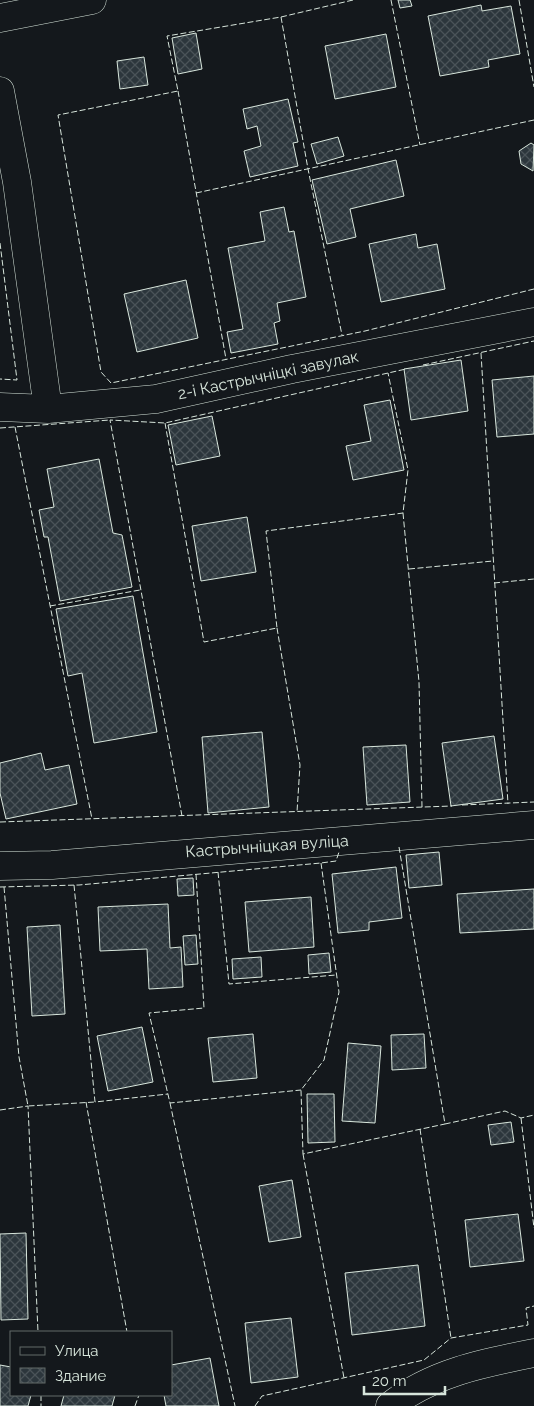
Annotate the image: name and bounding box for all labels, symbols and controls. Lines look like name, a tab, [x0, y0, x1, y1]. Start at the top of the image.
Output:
street label: 2-і Кастрычніцкі завулак	[176, 347, 360, 403]
street label: Кастрычніцкая вуліца	[185, 831, 349, 861]
legend	[10, 1331, 172, 1396]
text: Улица	[55, 1342, 99, 1360]
scale bar	[364, 1364, 445, 1396]
text: Здание	[55, 1367, 107, 1385]
text: 20 m	[372, 1372, 407, 1390]

